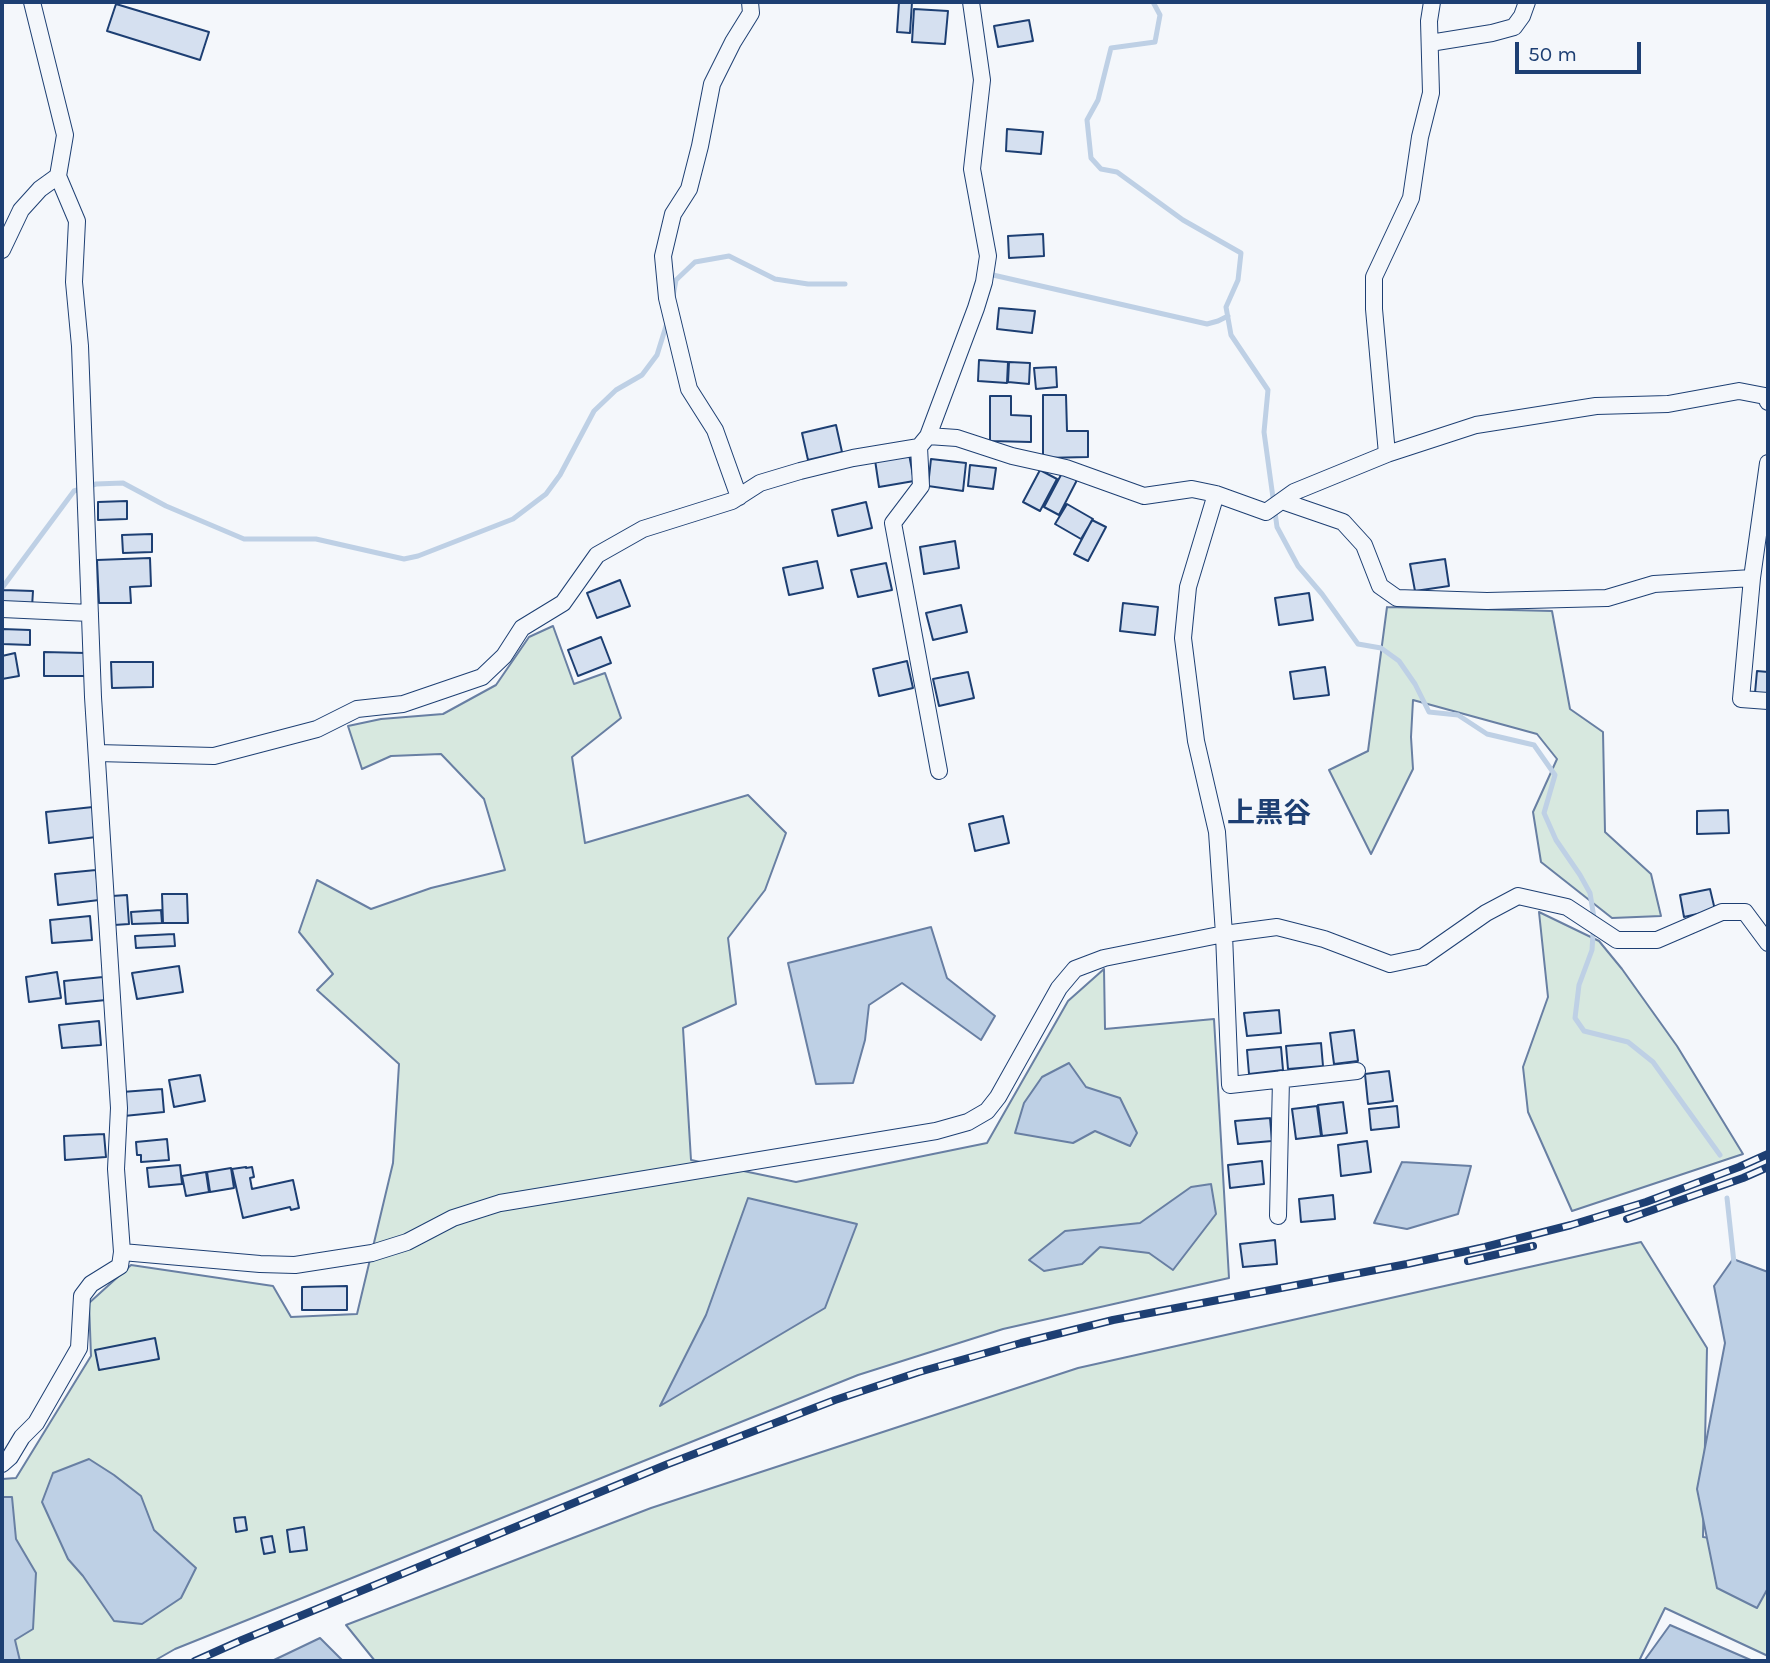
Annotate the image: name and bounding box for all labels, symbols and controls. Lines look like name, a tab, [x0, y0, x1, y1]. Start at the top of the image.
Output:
scale bar	[1518, 28, 1644, 72]
text: 50 m	[1528, 42, 1577, 66]
district label: 上黒谷	[1227, 797, 1311, 831]

